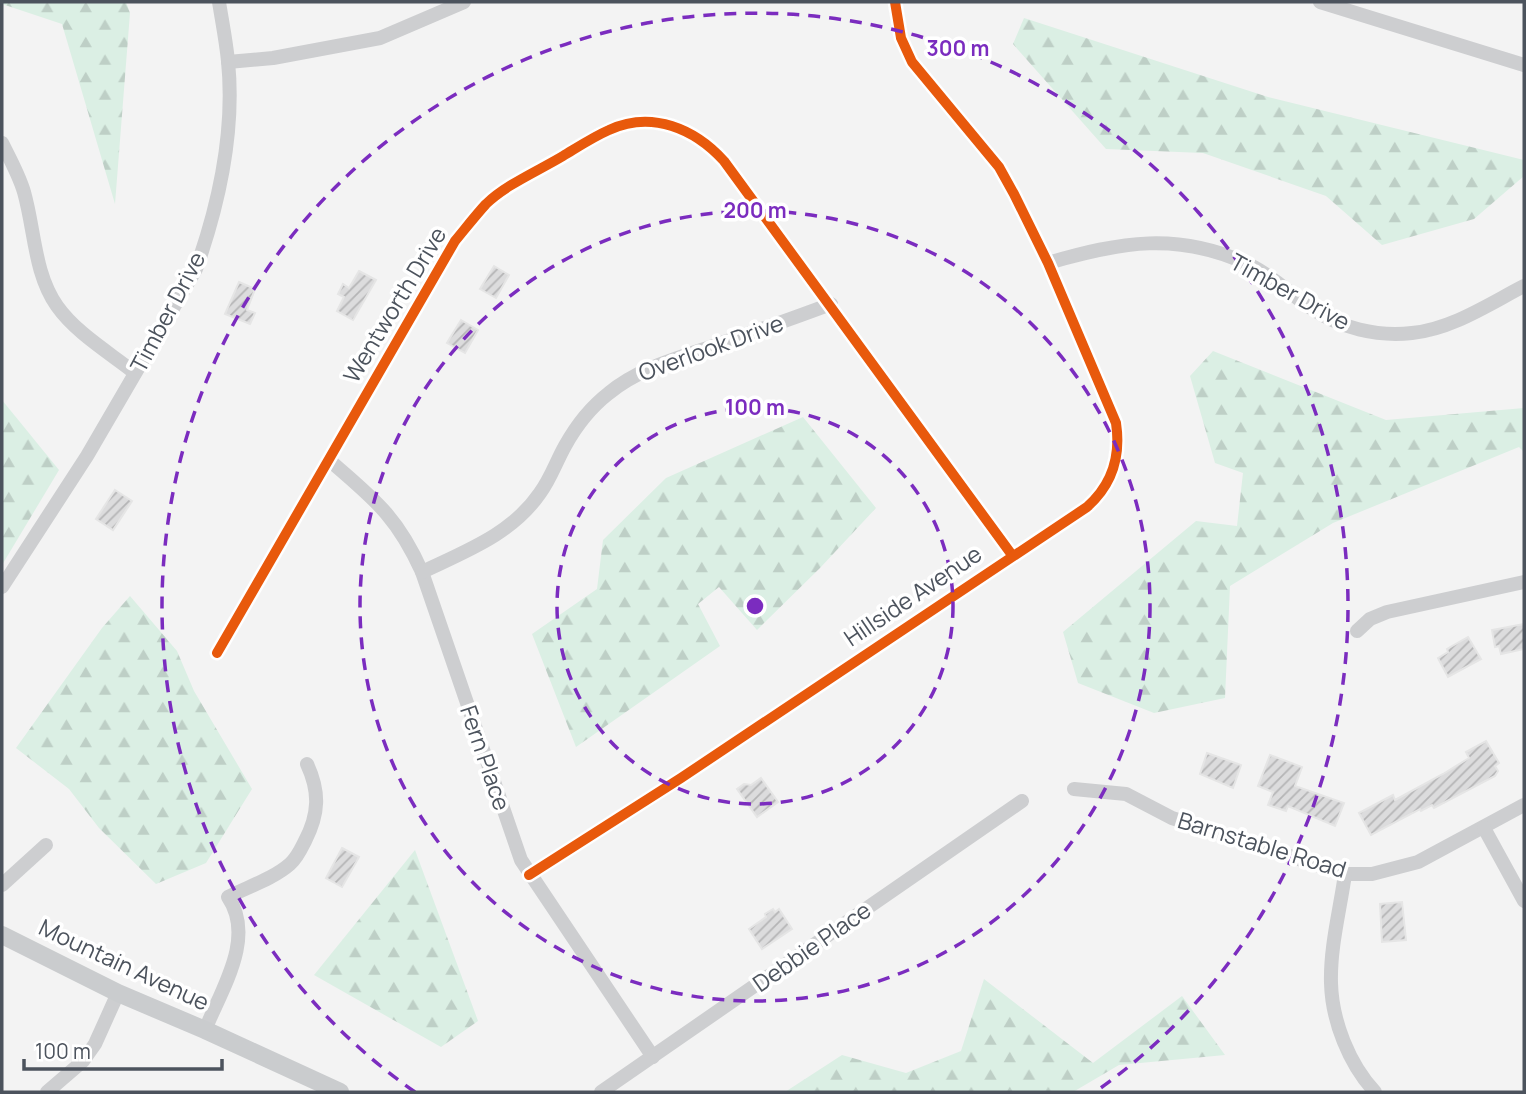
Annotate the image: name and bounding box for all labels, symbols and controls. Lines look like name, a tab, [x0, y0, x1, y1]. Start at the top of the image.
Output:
text: 300 m	[927, 34, 989, 62]
text: 200 m	[723, 196, 787, 224]
street label: Wentworth Drive	[335, 221, 453, 388]
street label: Timber Drive	[1225, 245, 1356, 337]
street label: Timber Drive	[122, 246, 212, 377]
street label: Overlook Drive	[634, 306, 788, 388]
text: 100 m	[725, 393, 785, 421]
street label: Hillside Avenue	[837, 537, 988, 653]
centre of rings	[743, 594, 767, 618]
street label: Fern Place	[453, 701, 519, 814]
street label: Barnstable Road	[1174, 803, 1350, 885]
street label: Debbie Place	[746, 894, 877, 999]
street label: Mountain Avenue	[34, 911, 215, 1018]
scale bar	[24, 1028, 222, 1072]
text: 100 m	[35, 1037, 91, 1065]

